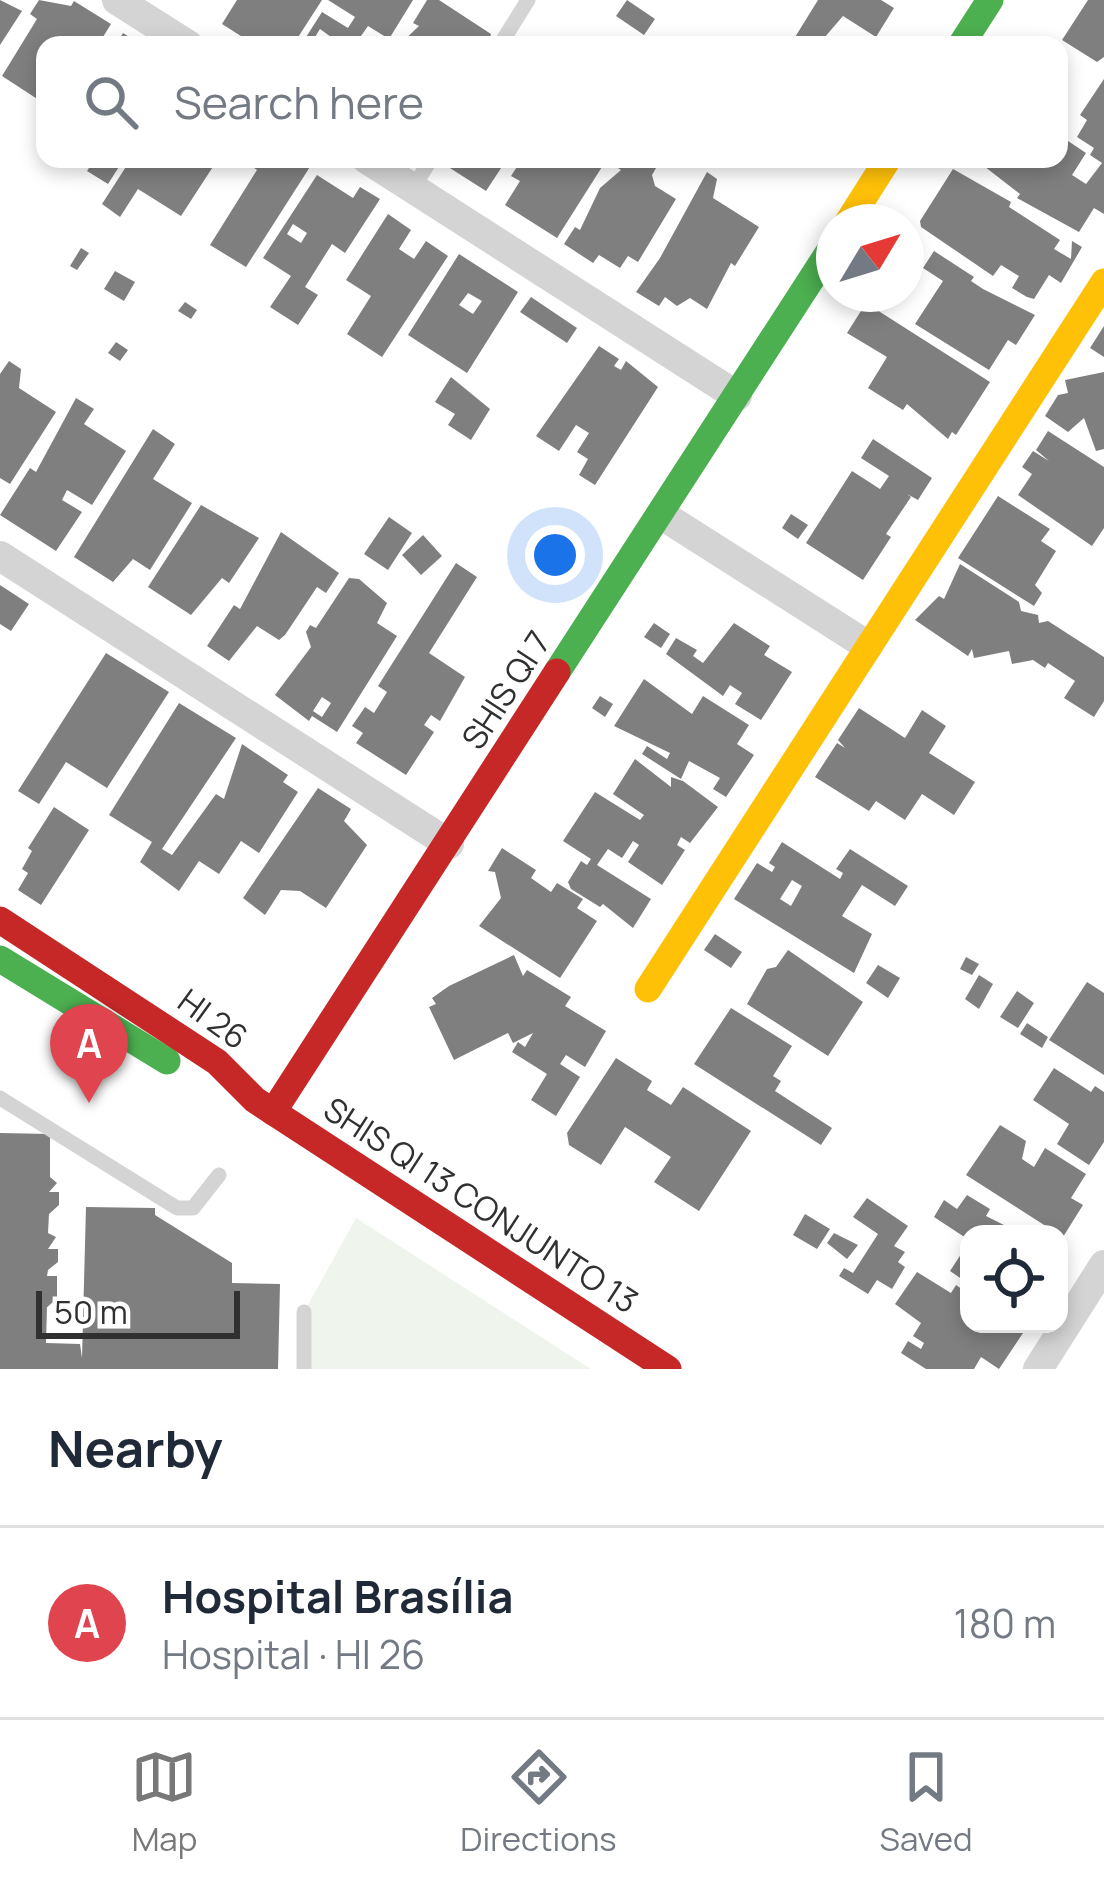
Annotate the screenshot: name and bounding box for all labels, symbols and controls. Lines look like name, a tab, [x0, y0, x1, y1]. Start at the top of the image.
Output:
search box	[36, 36, 1068, 168]
icon: search	[78, 69, 144, 135]
text: Search here	[174, 71, 424, 133]
north arrow	[816, 204, 924, 312]
your location	[525, 525, 585, 585]
street label: SHIS QI 7	[451, 622, 560, 757]
street label: HI 26	[169, 978, 257, 1059]
pin: A	[50, 1004, 128, 1103]
street label: SHIS QI 13 CONJUNTO 13	[316, 1086, 647, 1323]
map controls	[960, 1225, 1068, 1333]
button: locate	[960, 1225, 1068, 1333]
scale bar	[36, 1285, 240, 1338]
text: 50 m	[54, 1289, 128, 1334]
text: Nearby	[48, 1413, 223, 1482]
text: Hospital Brasília	[162, 1565, 513, 1627]
text: A	[74, 1596, 100, 1650]
text: 180 m	[953, 1596, 1056, 1650]
text: Hospital · HI 26	[162, 1627, 425, 1681]
tab: Map	[131, 1744, 197, 1861]
tab: Directions	[460, 1744, 617, 1861]
tab: Saved	[880, 1744, 973, 1861]

